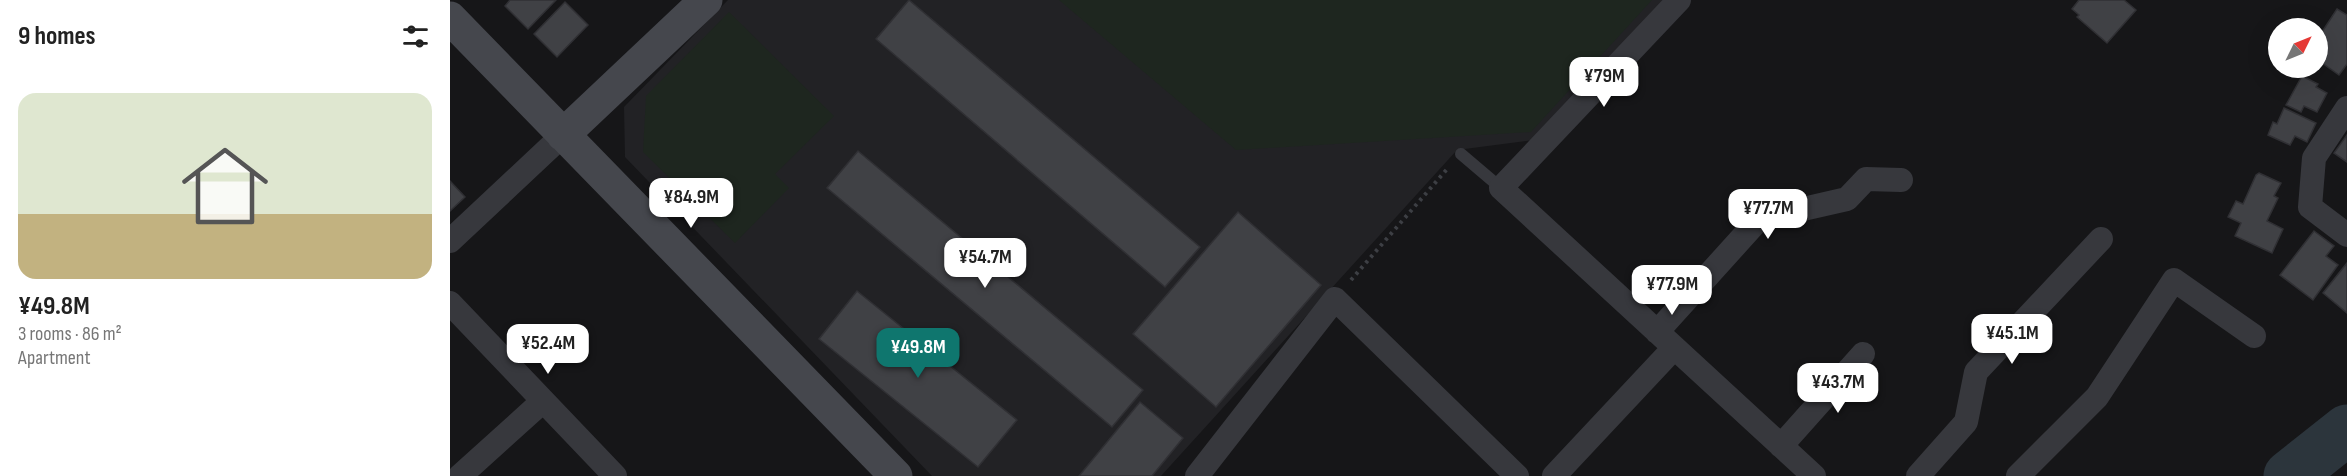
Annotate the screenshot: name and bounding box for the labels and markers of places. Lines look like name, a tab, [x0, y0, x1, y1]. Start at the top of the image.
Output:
pin: ¥79M	[1568, 57, 1640, 108]
pin: ¥84.9M	[642, 178, 740, 229]
pin: ¥77.7M	[1719, 189, 1817, 240]
pin: ¥54.7M	[936, 238, 1034, 289]
pin: ¥77.9M	[1623, 265, 1721, 316]
pin: ¥45.1M	[1963, 314, 2061, 365]
pin: ¥52.4M	[499, 324, 597, 375]
pin: ¥49.8M	[869, 328, 967, 379]
pin: ¥43.7M	[1789, 363, 1887, 414]

